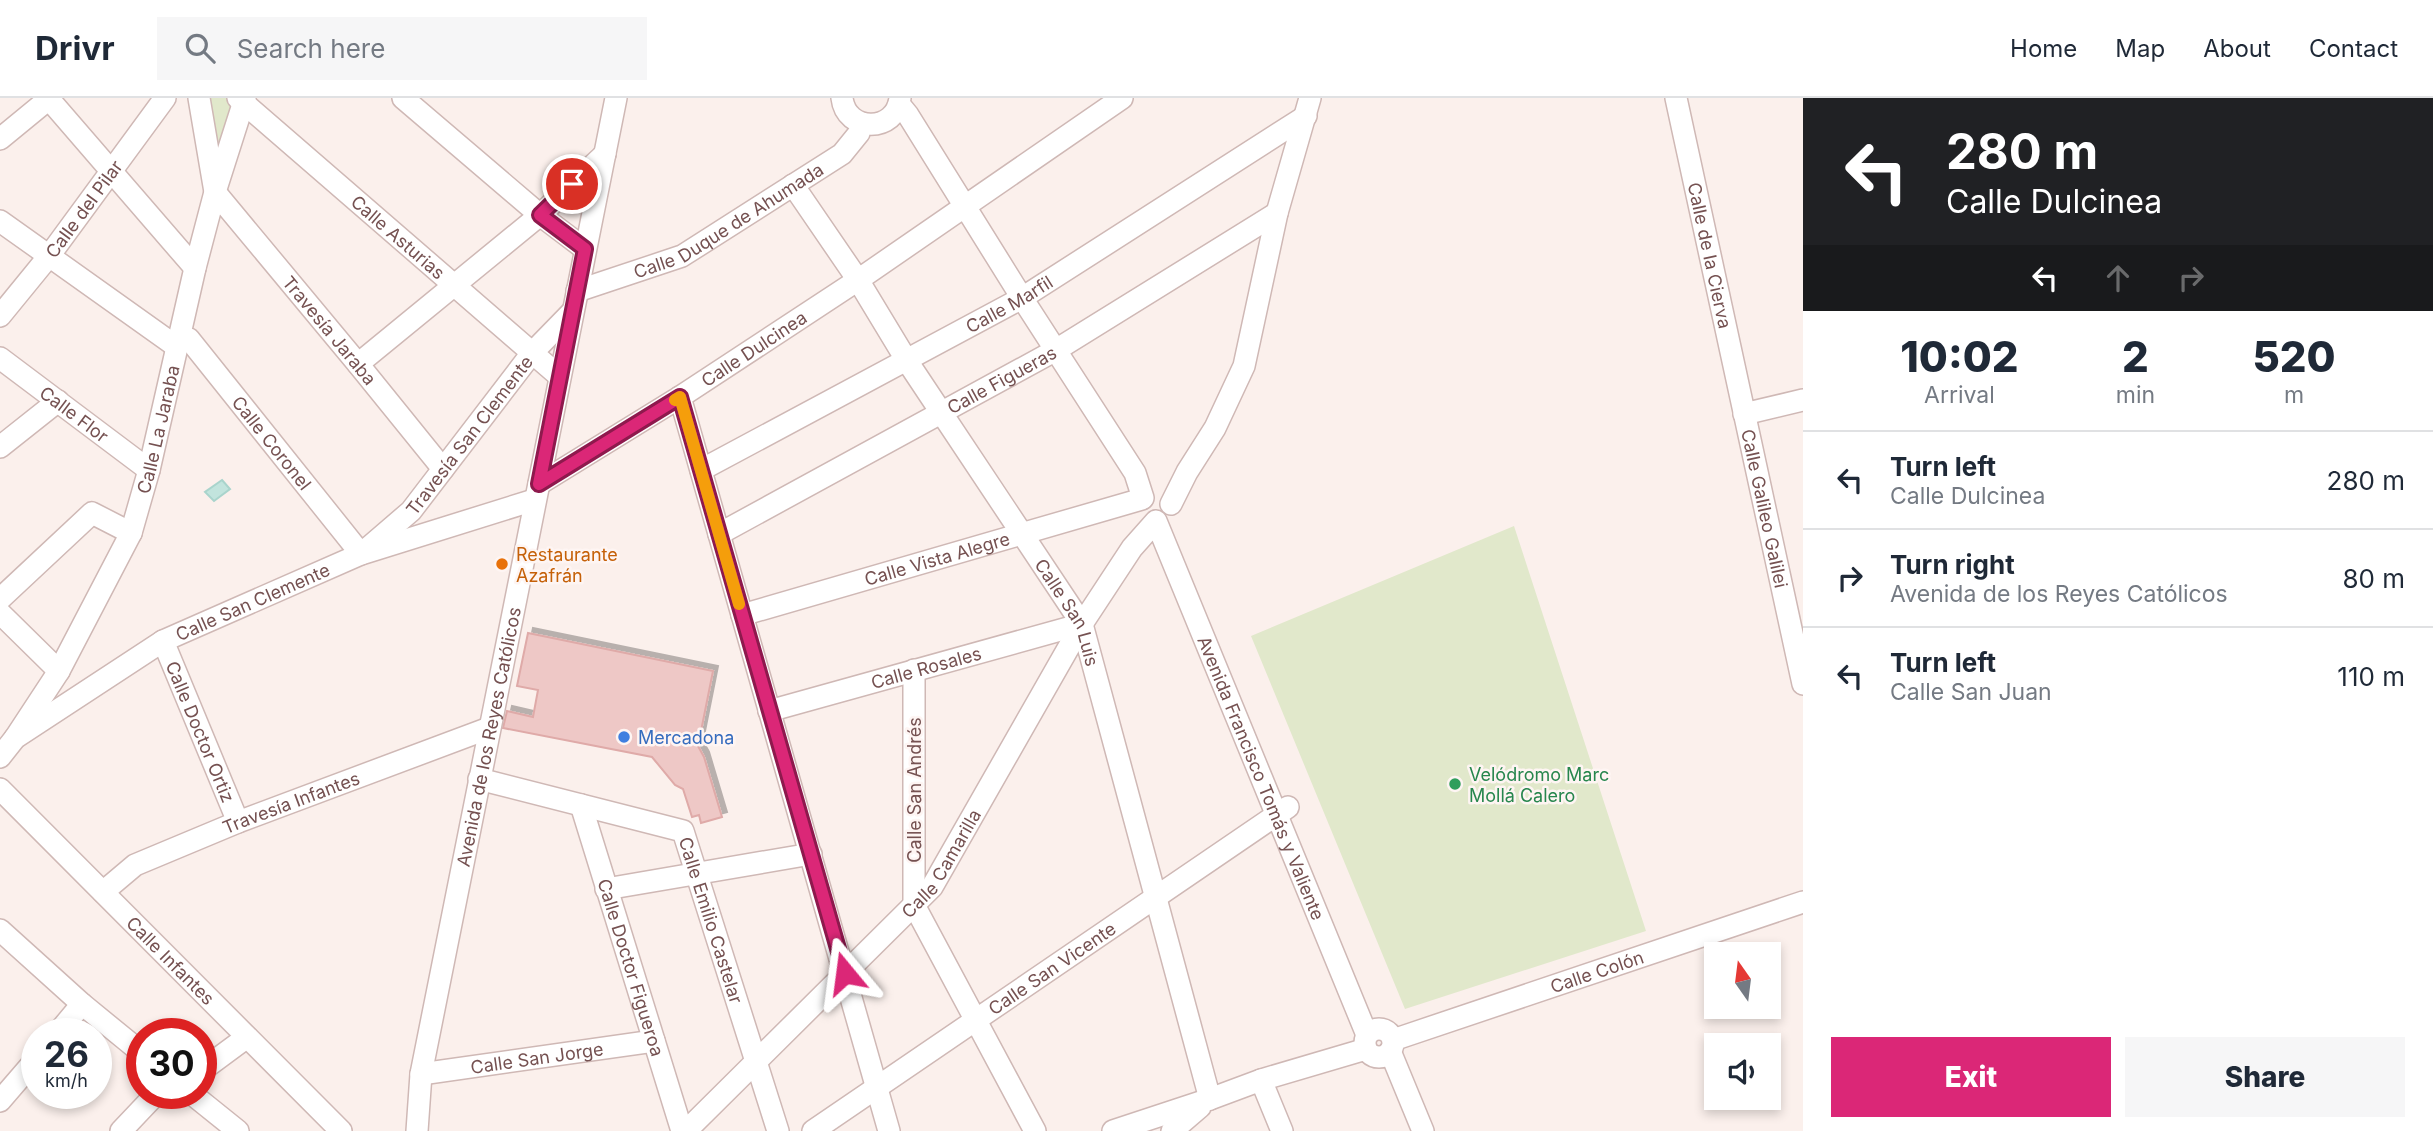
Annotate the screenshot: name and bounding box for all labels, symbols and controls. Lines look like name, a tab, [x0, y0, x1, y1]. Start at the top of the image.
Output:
search box	[157, 17, 647, 80]
text: Drivr	[35, 28, 115, 68]
icon: search	[181, 29, 219, 67]
text: Search here	[237, 33, 385, 64]
text: Home	[2010, 34, 2077, 63]
text: Map	[2115, 34, 2165, 63]
text: About	[2203, 34, 2271, 63]
text: Contact	[2309, 34, 2398, 63]
text: 280 m	[1946, 122, 2098, 181]
icon: left	[1831, 126, 1922, 217]
pin	[542, 154, 602, 214]
street label: Calle del Pilar	[41, 156, 126, 262]
street label: Calle Duque de Ahumada	[631, 158, 827, 282]
icon: arrive	[553, 165, 591, 203]
street label: Calle de la Cierva	[1684, 180, 1736, 330]
text: Calle Dulcinea	[1946, 182, 2162, 221]
street label: Calle Asturias	[347, 191, 449, 283]
icon: left	[2026, 259, 2064, 297]
icon: ahead	[2099, 259, 2137, 297]
icon: right	[2172, 259, 2210, 297]
street label: Travesía Jaraba	[279, 271, 381, 389]
street label: Calle Marfil	[962, 271, 1056, 337]
street label: Calle Dulcinea	[697, 306, 810, 391]
text: 10:02	[1900, 331, 2019, 382]
text: 2	[2122, 331, 2149, 382]
text: 520	[2252, 331, 2336, 382]
street label: Calle Figueras	[943, 341, 1060, 418]
street label: Travesía San Clemente	[401, 351, 537, 519]
street label: Calle La Jaraba	[132, 363, 183, 496]
street label: Calle Flor	[36, 381, 113, 446]
text: Arrival	[1924, 381, 1995, 409]
text: min	[2116, 381, 2155, 409]
text: m	[2284, 381, 2304, 409]
street label: Calle Coronel	[228, 392, 316, 494]
street label: Calle Galileo Galilei	[1738, 427, 1792, 590]
text: Turn left	[1890, 451, 1996, 482]
icon: left	[1831, 461, 1869, 499]
text: 280 m	[2327, 465, 2405, 496]
text: Calle Dulcinea	[1890, 482, 2045, 510]
street label: Calle Vista Alegre	[862, 527, 1012, 589]
place label: Restaurante Azafrán	[516, 544, 618, 586]
text: Turn right	[1890, 549, 2015, 580]
street label: Calle San Luis	[1031, 554, 1103, 668]
marker: Restaurante Azafrán	[494, 556, 510, 572]
street label: Calle San Clemente	[172, 559, 333, 645]
icon: right	[1831, 559, 1869, 597]
text: 80 m	[2342, 563, 2405, 594]
text: Avenida de los Reyes Católicos	[1890, 580, 2228, 608]
street label: Avenida de los Reyes Católicos	[452, 605, 525, 869]
street label: Avenida Francisco Tomás y Valiente	[1194, 633, 1329, 923]
street label: Calle Rosales	[868, 642, 984, 693]
text: Turn left	[1890, 647, 1996, 678]
icon: left	[1831, 657, 1869, 695]
street label: Calle Doctor Ortiz	[162, 658, 239, 805]
text: 110 m	[2337, 661, 2405, 692]
text: Calle San Juan	[1890, 678, 2052, 706]
street label: Calle San Andrés	[904, 717, 925, 863]
place label: Mercadona	[638, 727, 734, 748]
marker: Mercadona	[616, 729, 632, 745]
place label: Velódromo Marc Mollá Calero	[1469, 764, 1609, 806]
street label: Travesía Infantes	[219, 767, 362, 838]
marker: Velódromo Marc Mollá Calero	[1447, 776, 1463, 792]
street label: Calle Camarilla	[897, 805, 985, 922]
street label: Calle Emilio Castelar	[675, 834, 747, 1006]
street label: Calle Doctor Figueroa	[594, 876, 669, 1059]
street label: Calle Infantes	[123, 912, 219, 1009]
street label: Calle San Vicente	[984, 917, 1119, 1019]
position arrow	[808, 936, 882, 1010]
north arrow	[1704, 942, 1782, 1018]
map controls	[1704, 942, 1781, 1110]
street label: Calle Colón	[1547, 946, 1646, 997]
speed limit sign: 30	[126, 1018, 217, 1109]
text: 26	[44, 1033, 89, 1075]
button: sound	[1704, 1033, 1781, 1110]
button: Exit	[1831, 1037, 2111, 1117]
button: Share	[2125, 1037, 2405, 1117]
street label: Calle San Jorge	[469, 1038, 605, 1077]
text: km/h	[45, 1070, 88, 1091]

